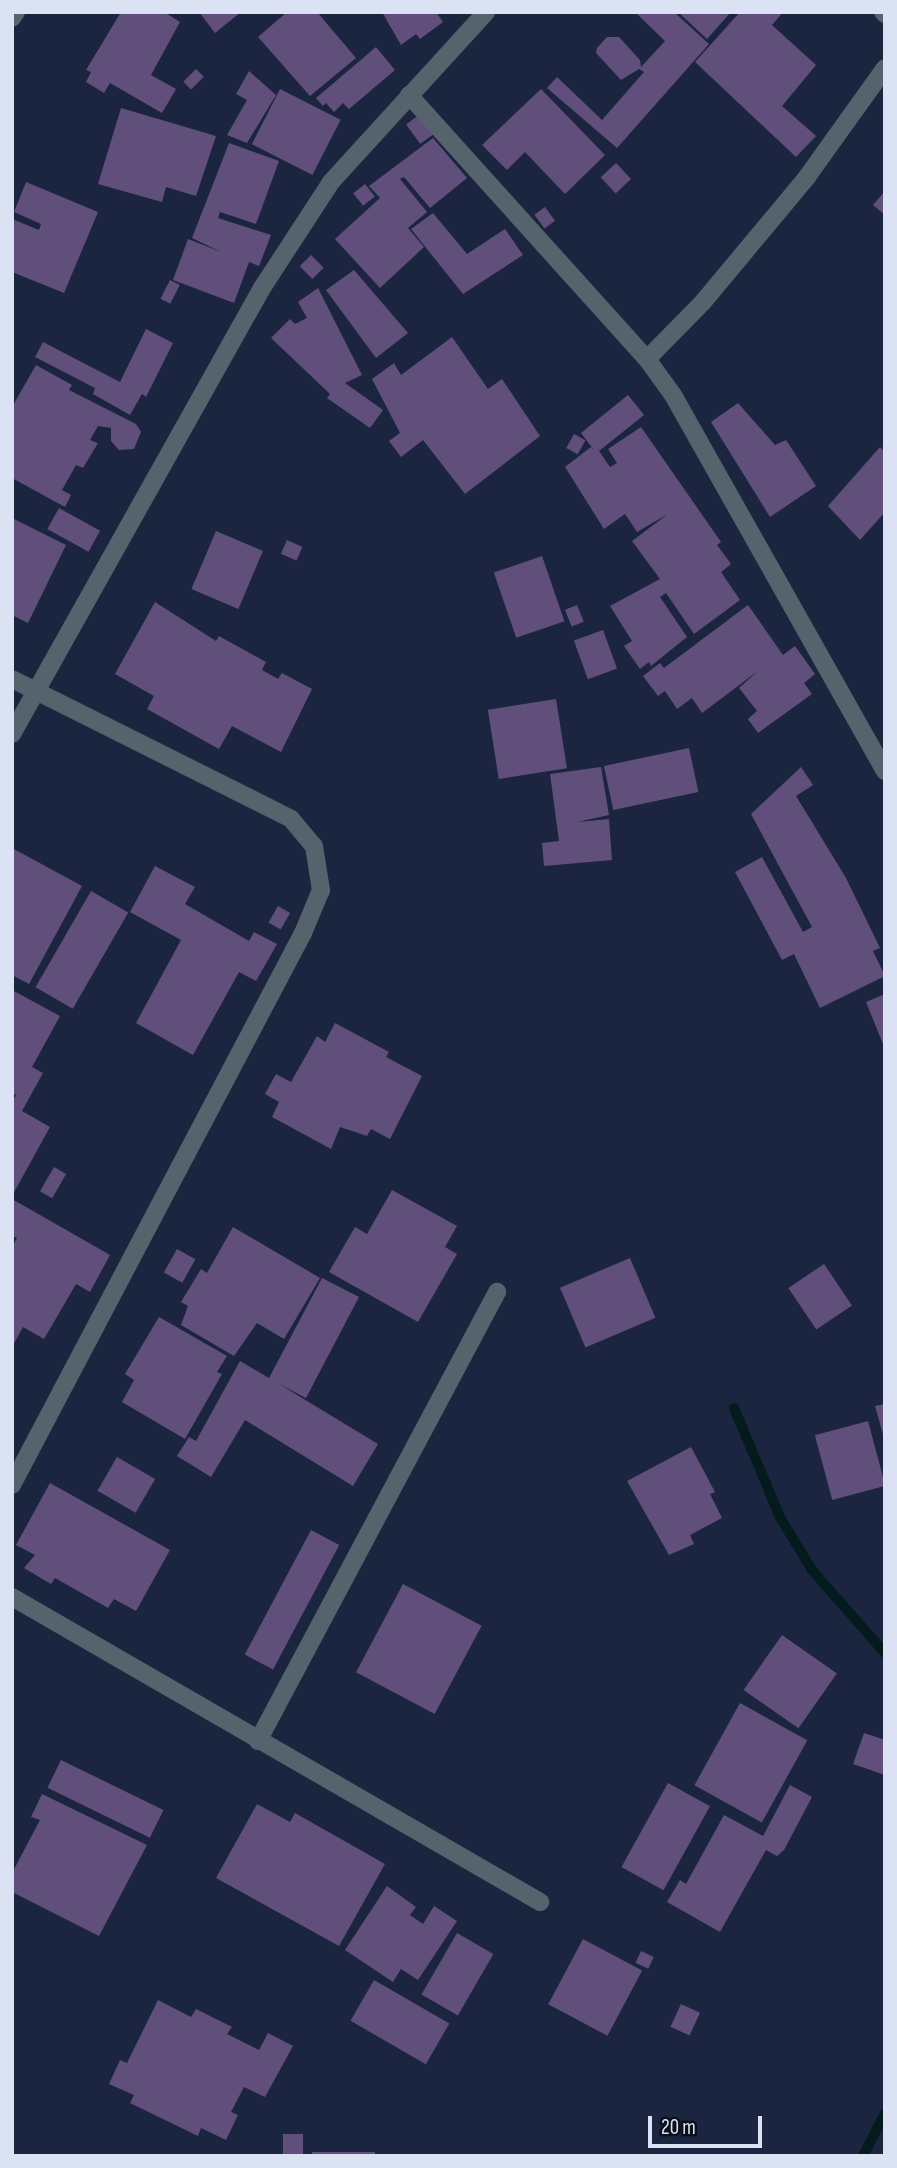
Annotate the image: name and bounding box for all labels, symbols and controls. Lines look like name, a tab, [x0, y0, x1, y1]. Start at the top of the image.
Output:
scale bar	[652, 2102, 766, 2146]
text: 20 m	[661, 2115, 696, 2140]

